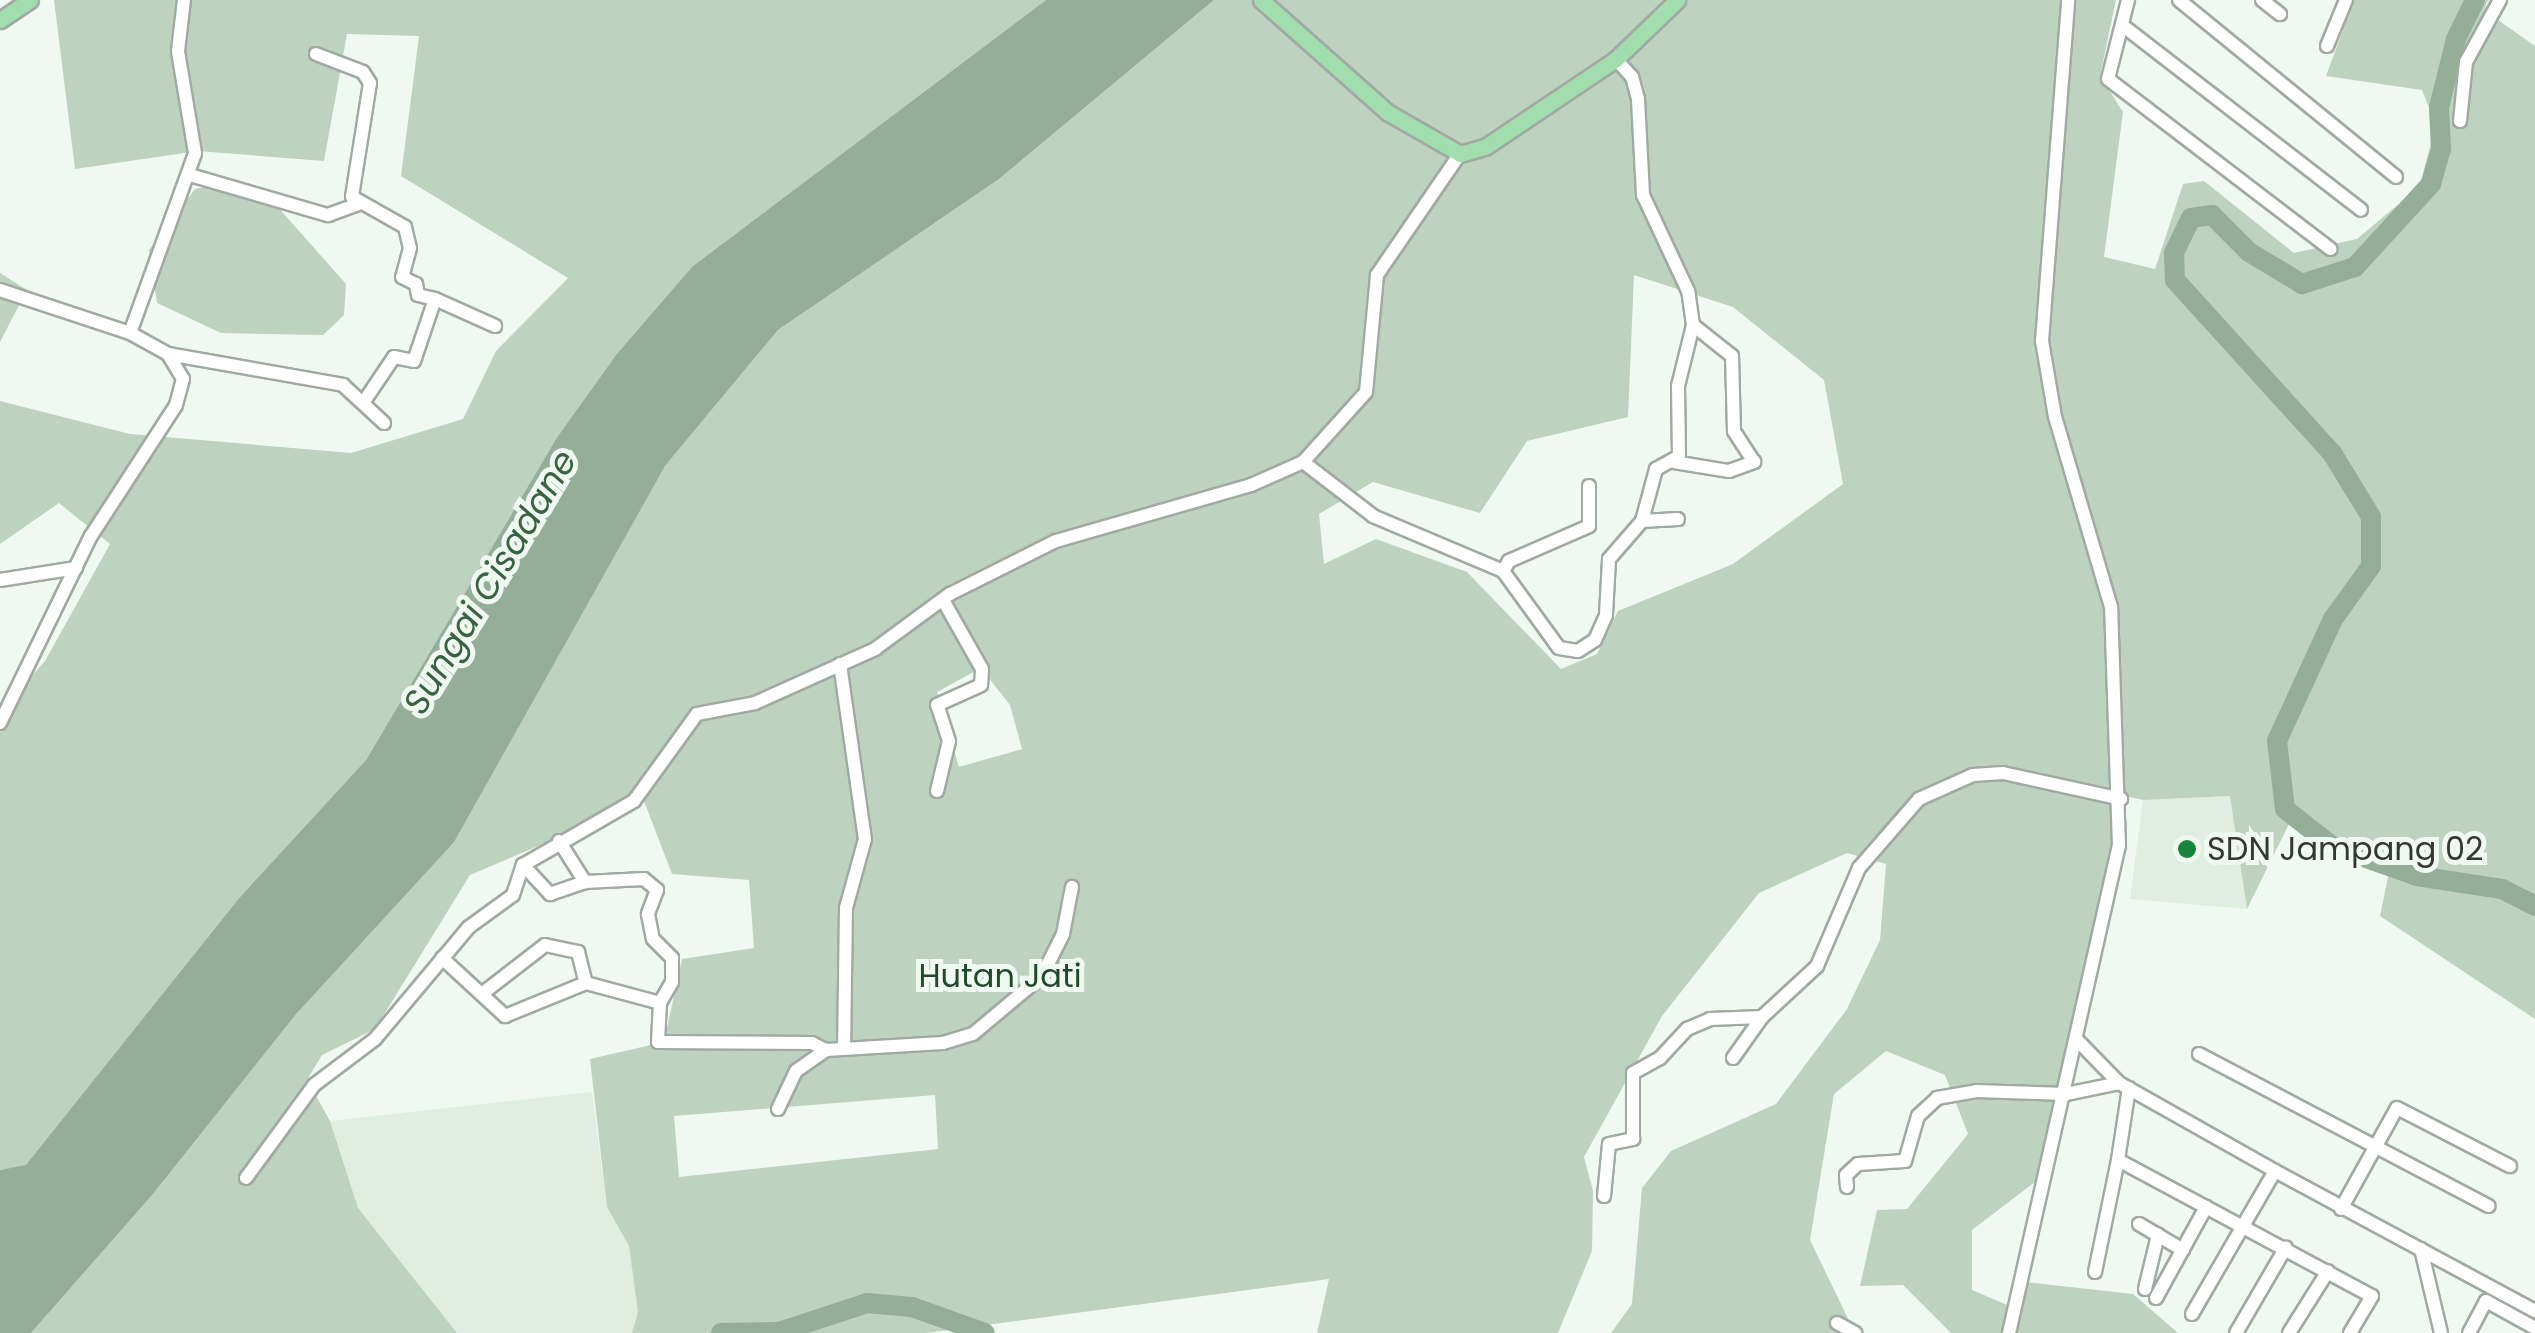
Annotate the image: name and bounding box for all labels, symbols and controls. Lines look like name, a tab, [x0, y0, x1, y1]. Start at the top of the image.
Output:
water label: Sungai Cisadane	[395, 442, 585, 722]
place label: SDN Jampang 02	[2207, 830, 2483, 868]
marker: SDN Jampang 02	[2176, 838, 2198, 860]
park label: Hutan Jati	[918, 957, 1082, 995]

